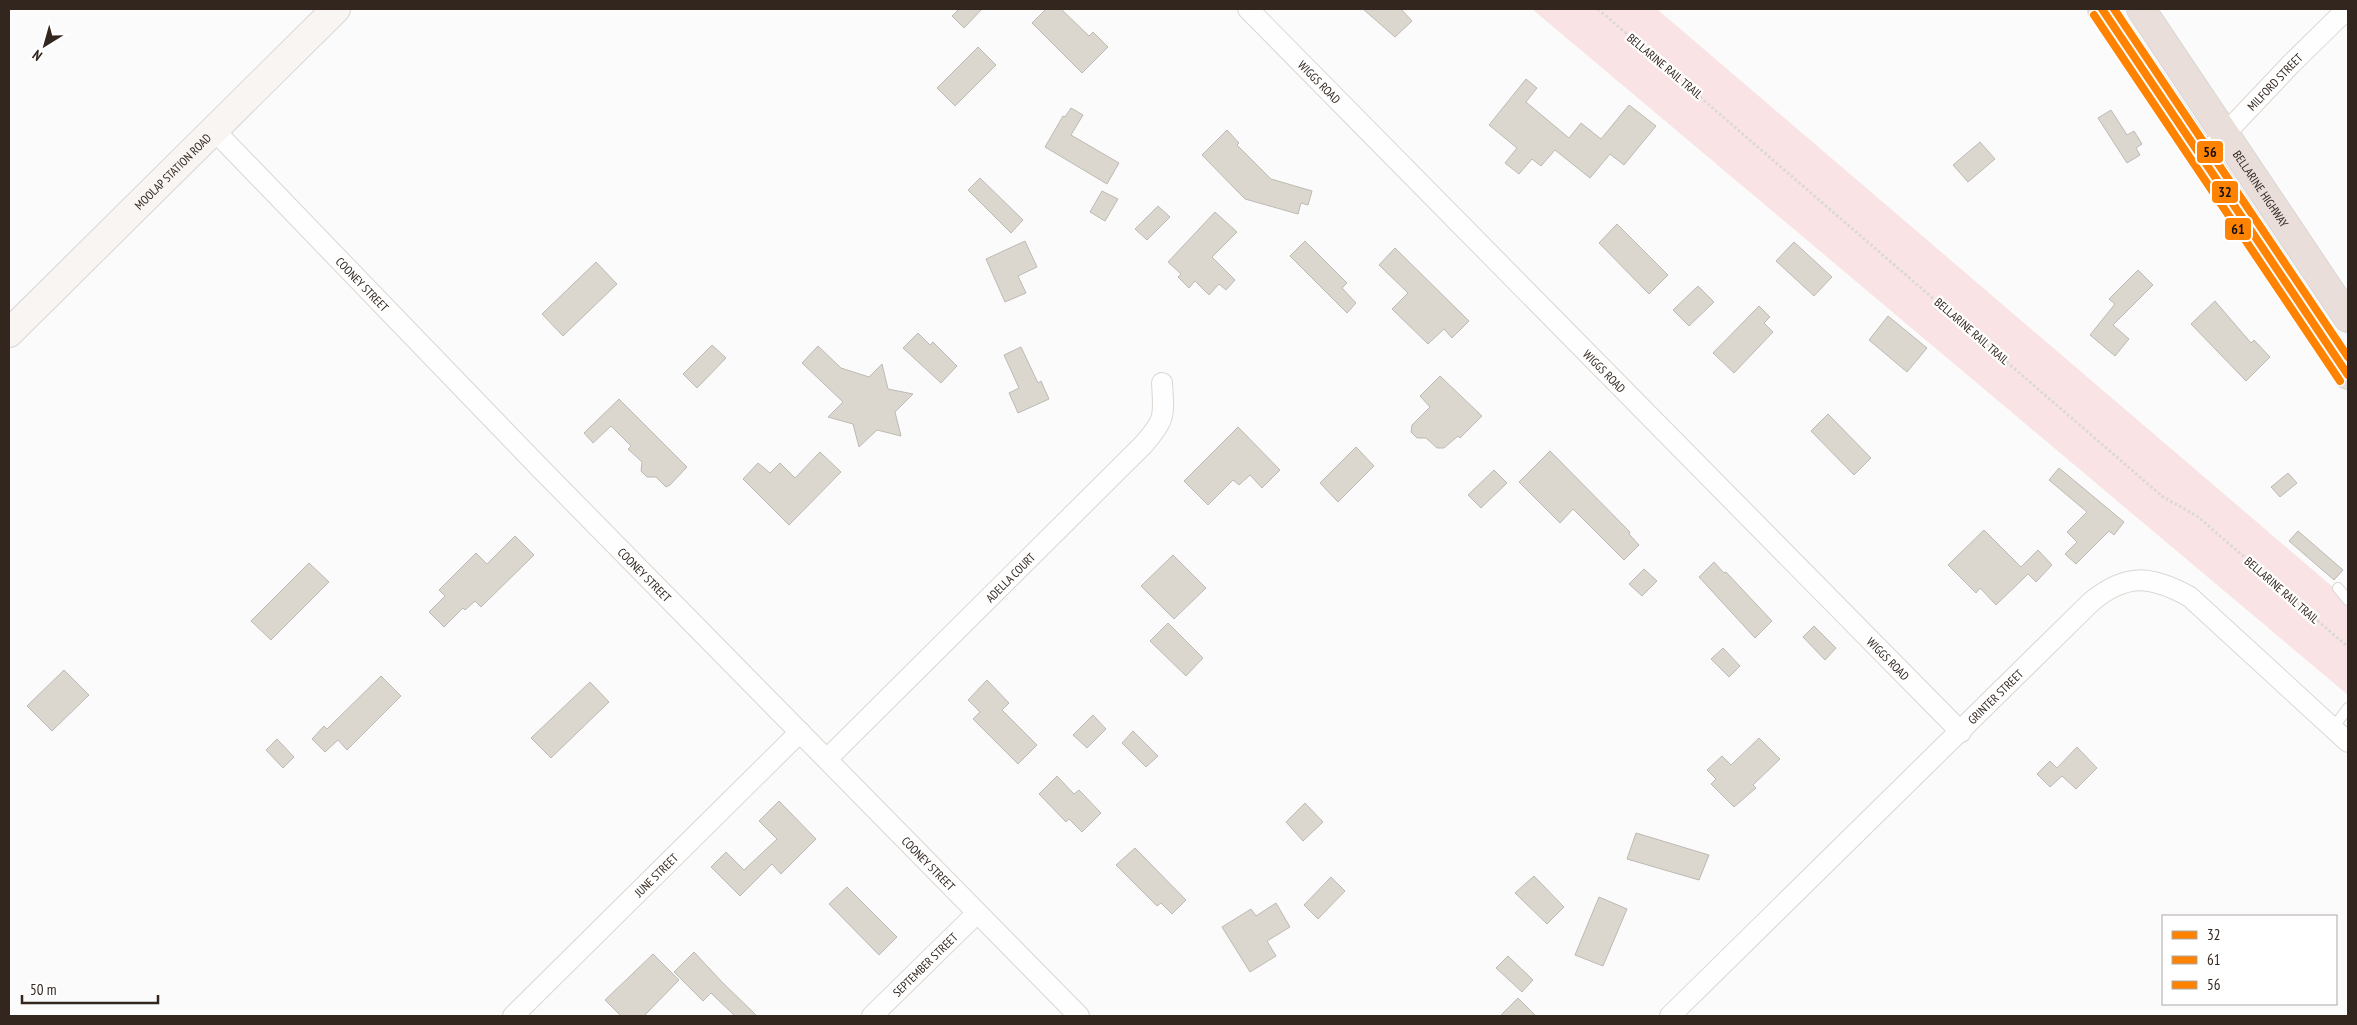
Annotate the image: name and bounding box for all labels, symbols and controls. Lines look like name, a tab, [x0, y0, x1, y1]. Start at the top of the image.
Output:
north arrow	[20, 20, 70, 70]
street label: BELLARINE RAIL TRAIL	[1624, 30, 1706, 102]
text: N	[29, 46, 46, 65]
street label: MILFORD STREET	[2244, 49, 2306, 113]
street label: WIGGS ROAD	[1295, 57, 1344, 106]
street label: MOOLAP STATION ROAD	[131, 130, 214, 212]
line badge: 56	[2196, 140, 2224, 164]
text: 56	[2203, 143, 2217, 161]
street label: BELLARINE HIGHWAY	[2230, 147, 2293, 230]
line badge: 32	[2211, 180, 2239, 204]
text: 32	[2218, 183, 2232, 201]
line badge: 61	[2224, 217, 2252, 241]
text: 61	[2231, 220, 2245, 238]
street label: COONEY STREET	[333, 254, 393, 315]
street label: BELLARINE RAIL TRAIL	[1932, 294, 2013, 368]
street label: WIGGS ROAD	[1580, 346, 1629, 395]
street label: COONEY STREET	[615, 544, 675, 605]
street label: ADELLA COURT	[982, 549, 1038, 605]
street label: BELLARINE RAIL TRAIL	[2242, 553, 2323, 627]
street label: WIGGS ROAD	[1864, 634, 1913, 683]
street label: GRINTER STREET	[1964, 665, 2026, 727]
street label: COONEY STREET	[899, 833, 959, 894]
street label: JUNE STREET	[630, 849, 681, 900]
legend	[2162, 915, 2337, 1005]
text: 32	[2207, 925, 2221, 944]
street label: SEPTEMBER STREET	[889, 929, 961, 999]
text: 61	[2207, 950, 2221, 969]
scale bar	[22, 972, 159, 1004]
text: 56	[2207, 975, 2221, 994]
text: 50 m	[30, 980, 56, 999]

